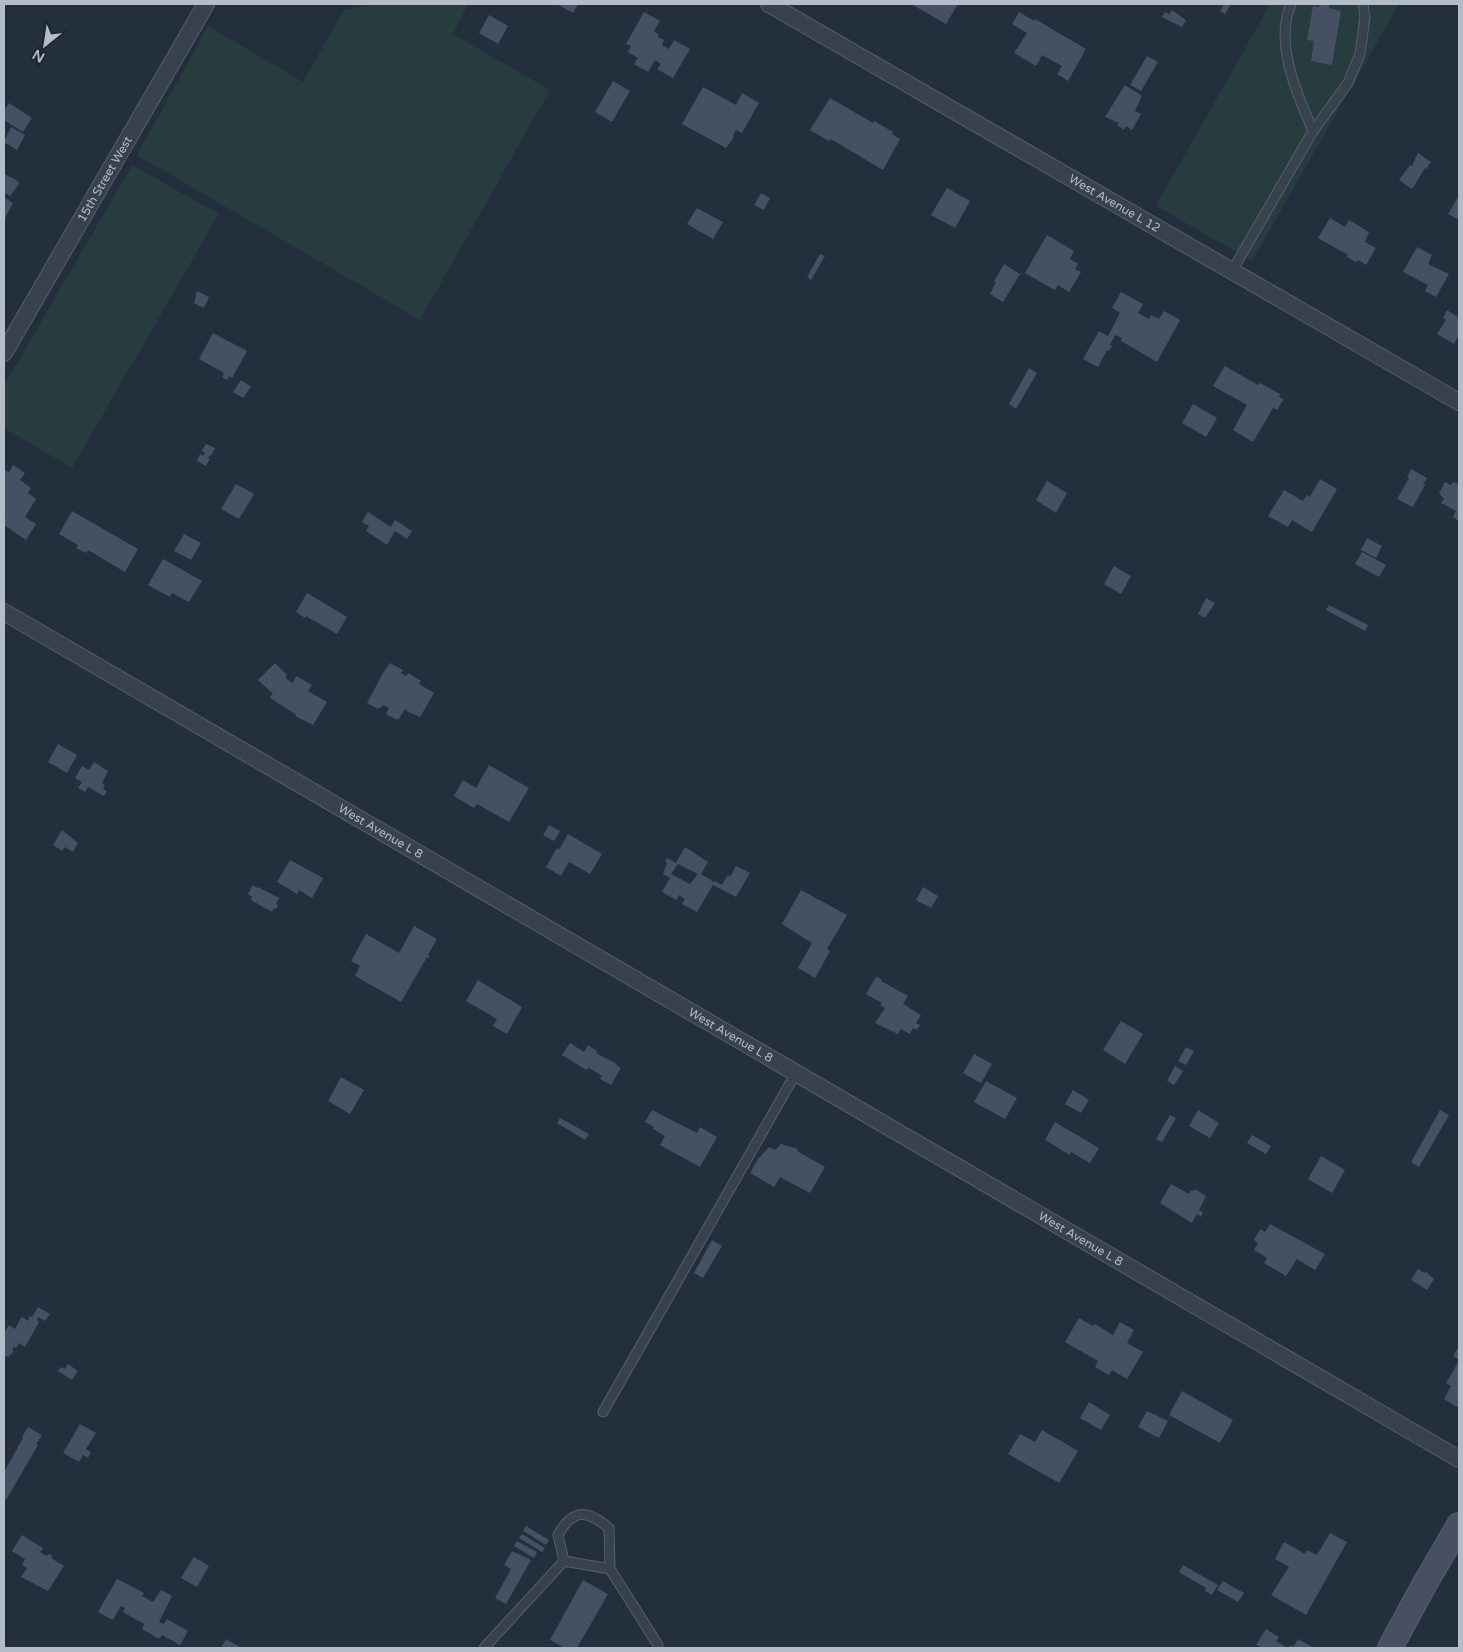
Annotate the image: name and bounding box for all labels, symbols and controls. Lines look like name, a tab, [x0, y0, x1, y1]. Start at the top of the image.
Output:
north arrow	[20, 20, 70, 70]
text: N	[30, 46, 48, 66]
street label: 15th Street West	[75, 134, 135, 224]
street label: West Avenue L 12	[1066, 172, 1163, 235]
street label: West Avenue L 8	[336, 801, 426, 861]
street label: West Avenue L 8	[686, 1005, 776, 1065]
street label: West Avenue L 8	[1036, 1209, 1126, 1269]

